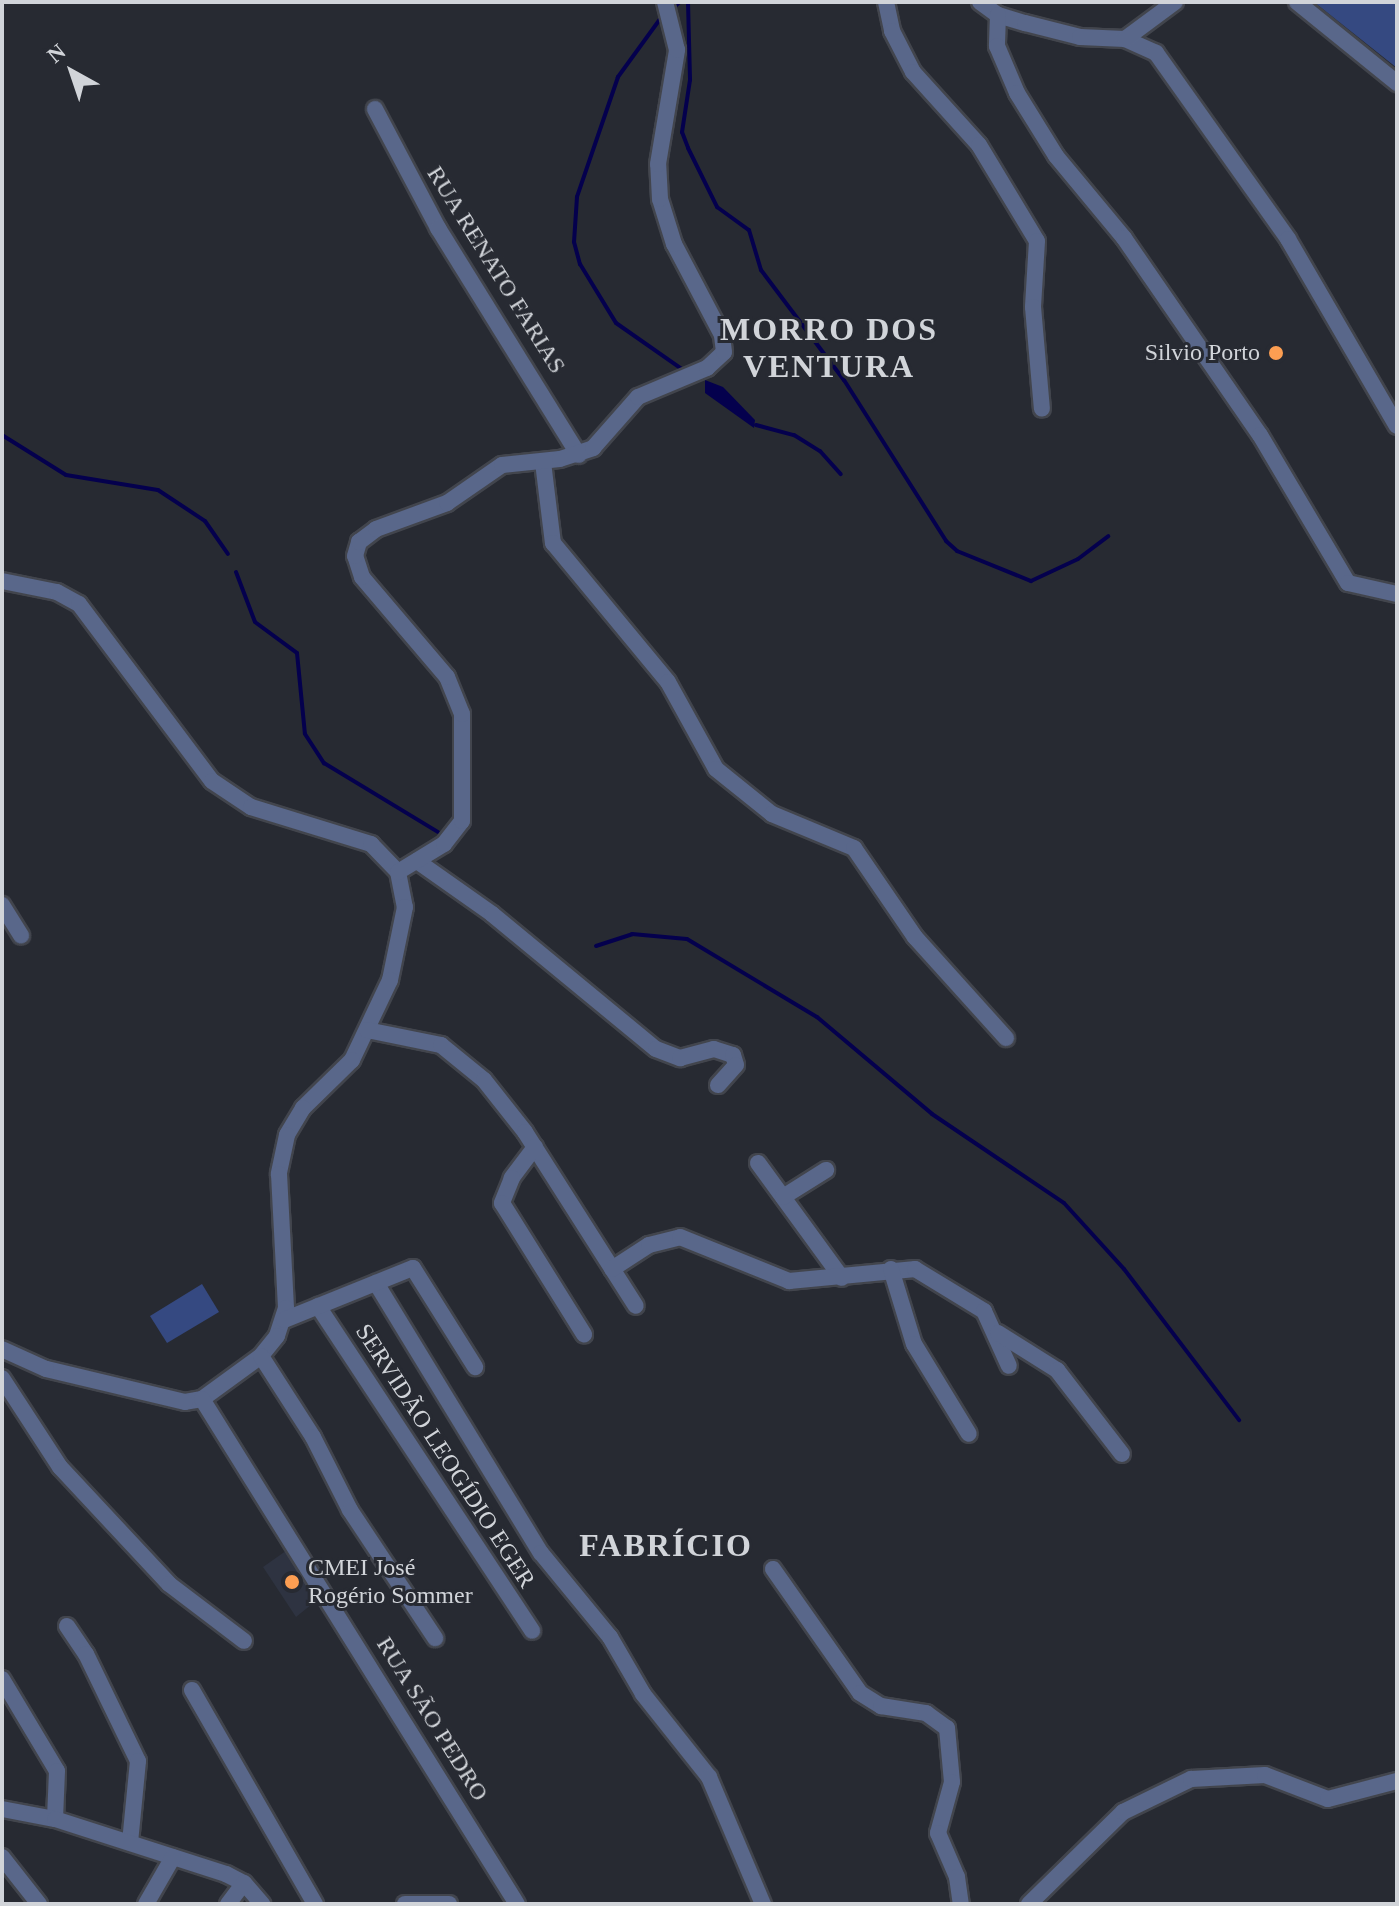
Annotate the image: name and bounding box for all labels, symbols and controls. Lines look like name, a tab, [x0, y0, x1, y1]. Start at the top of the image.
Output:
north arrow	[32, 32, 112, 112]
text: N	[42, 39, 70, 68]
street label: RUA RENATO FARIAS	[420, 160, 572, 380]
district label: MORRO DOS VENTURA	[720, 311, 938, 386]
place label: Silvio Porto	[1145, 339, 1260, 367]
marker: Silvio Porto	[1267, 344, 1285, 362]
street label: SERVIDÃO LEOGÍDIO EGER	[349, 1319, 541, 1593]
district label: FABRÍCIO	[579, 1526, 753, 1564]
place label: CMEI José Rogério Sommer	[308, 1554, 473, 1610]
marker: CMEI José Rogério Sommer	[283, 1573, 301, 1591]
street label: RUA SÃO PEDRO	[370, 1631, 494, 1807]

